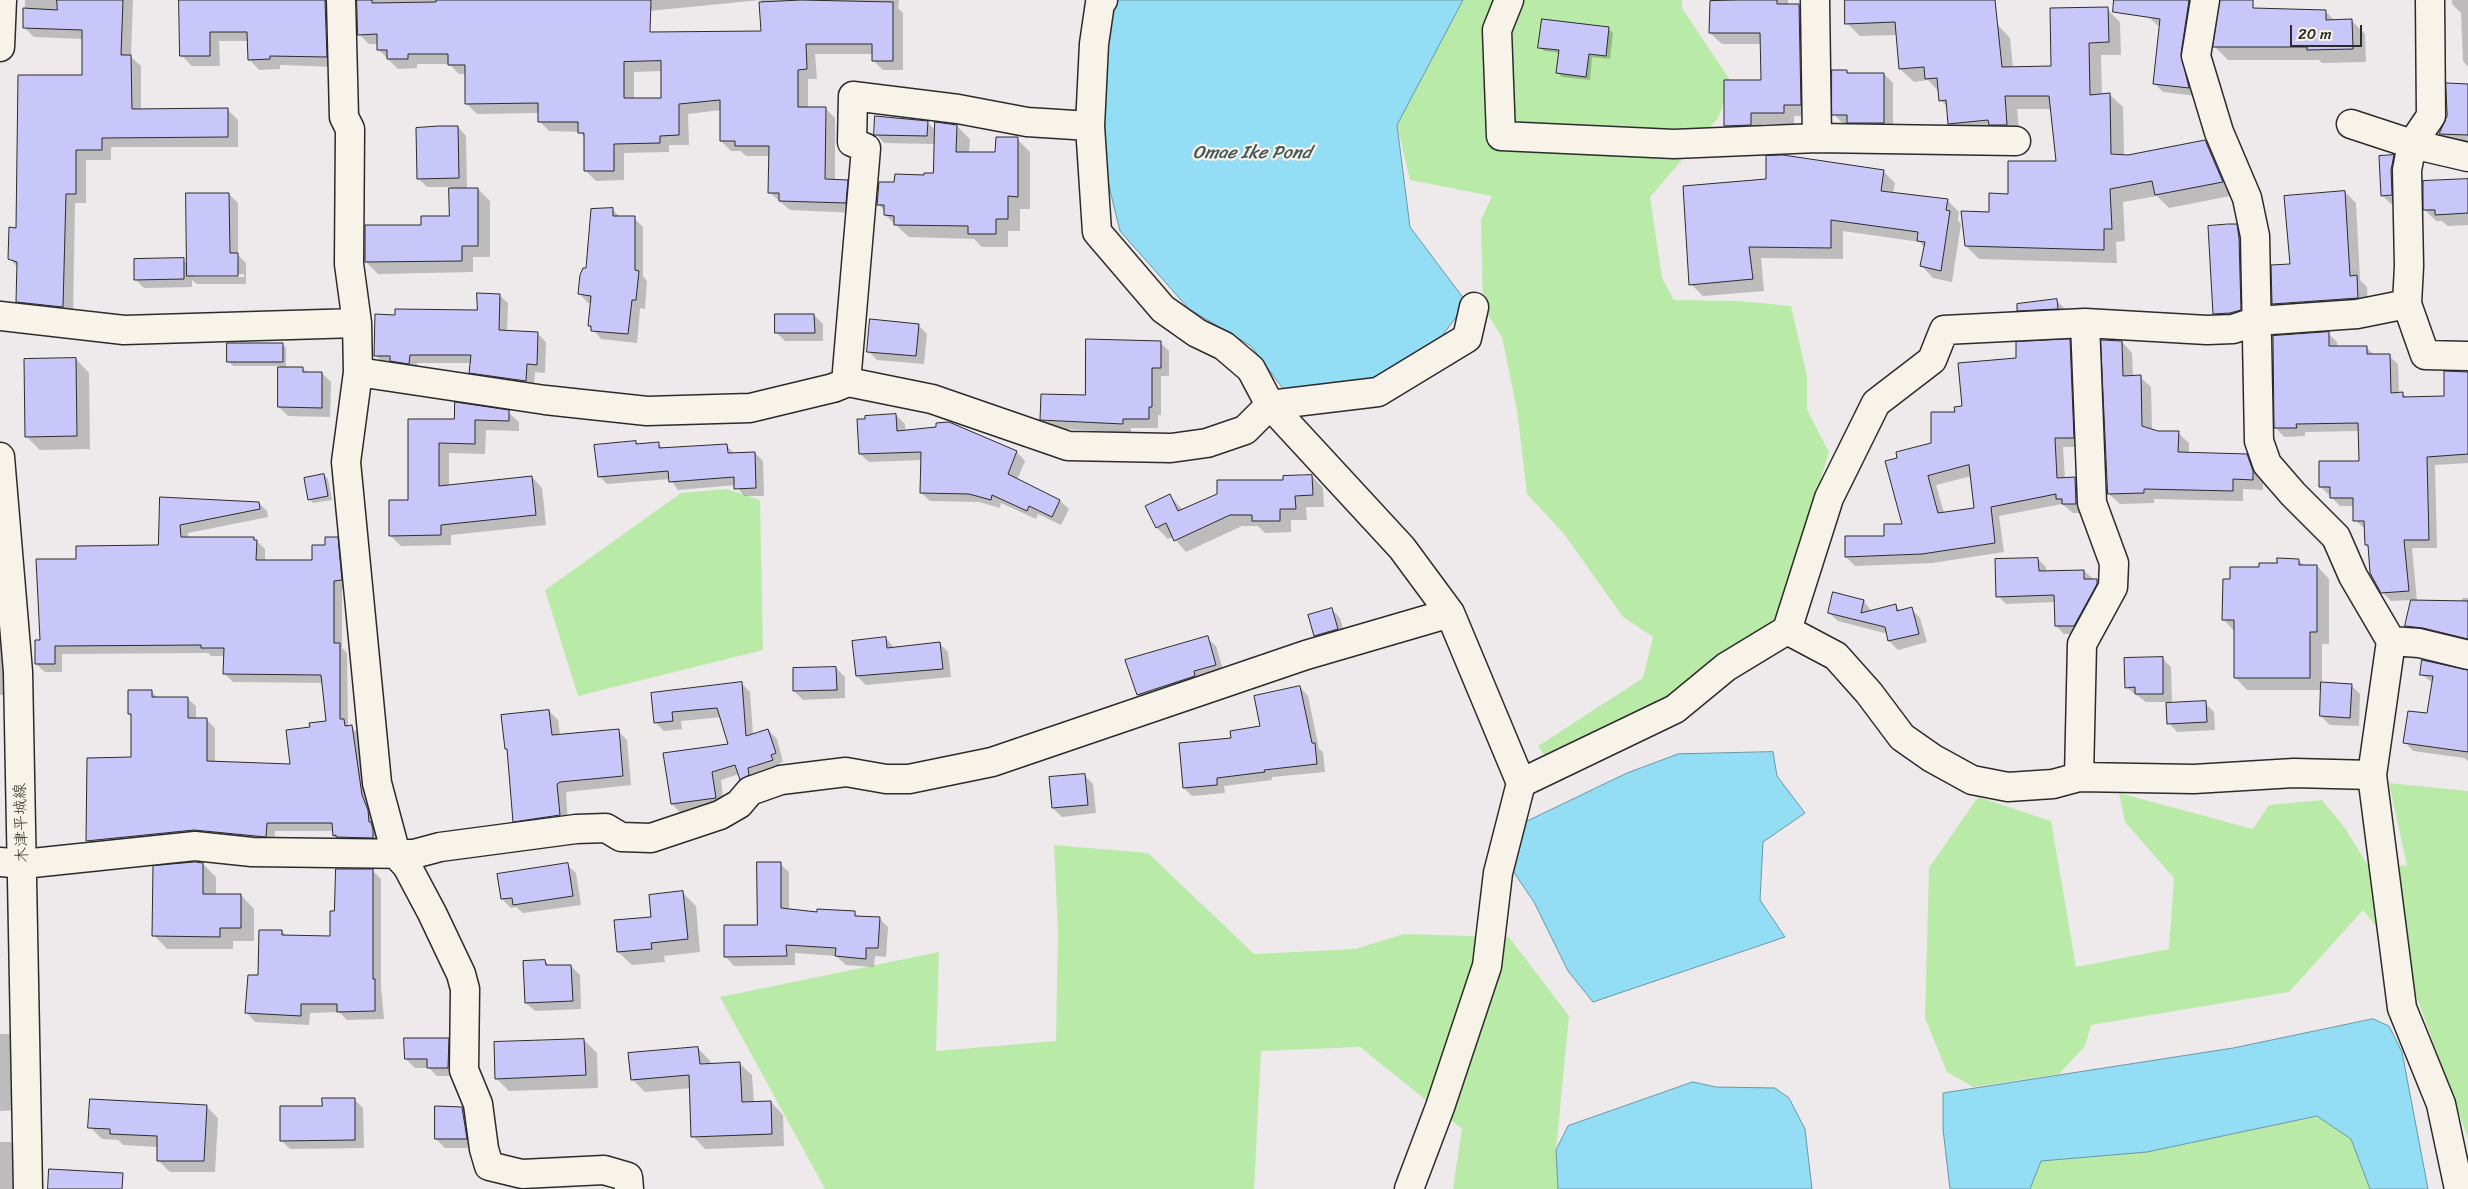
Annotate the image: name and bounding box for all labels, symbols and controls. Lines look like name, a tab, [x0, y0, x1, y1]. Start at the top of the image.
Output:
scale bar	[2293, 15, 2366, 47]
text: 20 m	[2298, 21, 2332, 47]
water label: Omae Ike Pond	[1193, 142, 1311, 164]
street label: 木津平城線	[11, 783, 33, 863]

